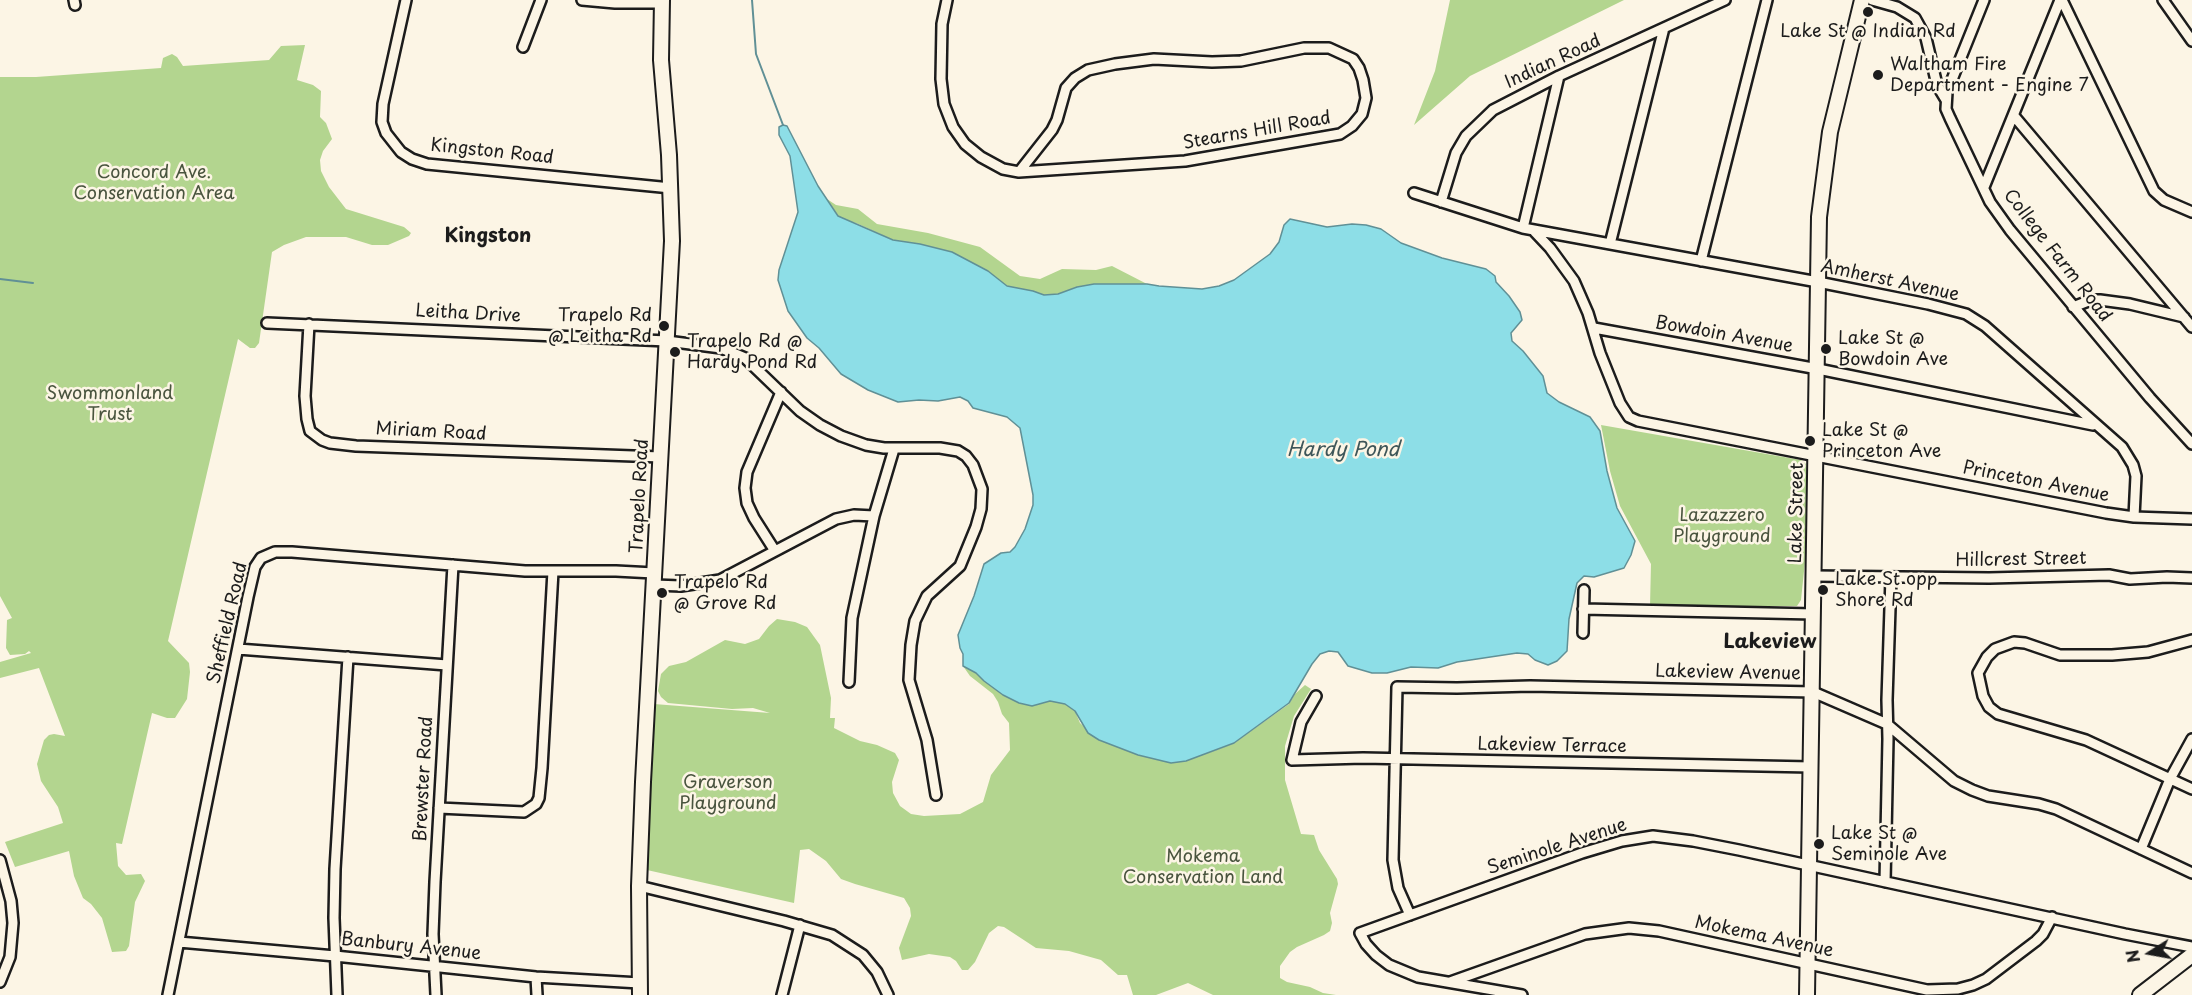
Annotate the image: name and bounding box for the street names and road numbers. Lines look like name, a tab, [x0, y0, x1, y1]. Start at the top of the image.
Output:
street label: Indian Road	[1501, 30, 1605, 94]
street label: Stearns Hill Road	[1181, 107, 1333, 155]
street label: Kingston Road	[429, 135, 555, 169]
street label: College Farm Road	[1998, 185, 2116, 327]
street label: Amherst Avenue	[1819, 256, 1961, 306]
street label: Leitha Drive	[415, 300, 521, 328]
street label: Bowdoin Avenue	[1653, 312, 1795, 358]
street label: Miriam Road	[375, 418, 487, 446]
street label: Trapelo Road	[626, 438, 654, 554]
street label: Princeton Avenue	[1961, 457, 2111, 507]
street label: Lake Street	[1785, 462, 1809, 564]
street label: Hillcrest Street	[1955, 548, 2087, 572]
street label: Sheffield Road	[203, 560, 253, 686]
street label: Lakeview Avenue	[1655, 661, 1801, 685]
street label: Brewster Road	[410, 716, 438, 842]
street label: Lakeview Terrace	[1477, 734, 1627, 758]
street label: Seminole Avenue	[1484, 814, 1630, 880]
street label: Mokema Avenue	[1693, 912, 1835, 962]
street label: Banbury Avenue	[340, 929, 482, 965]

